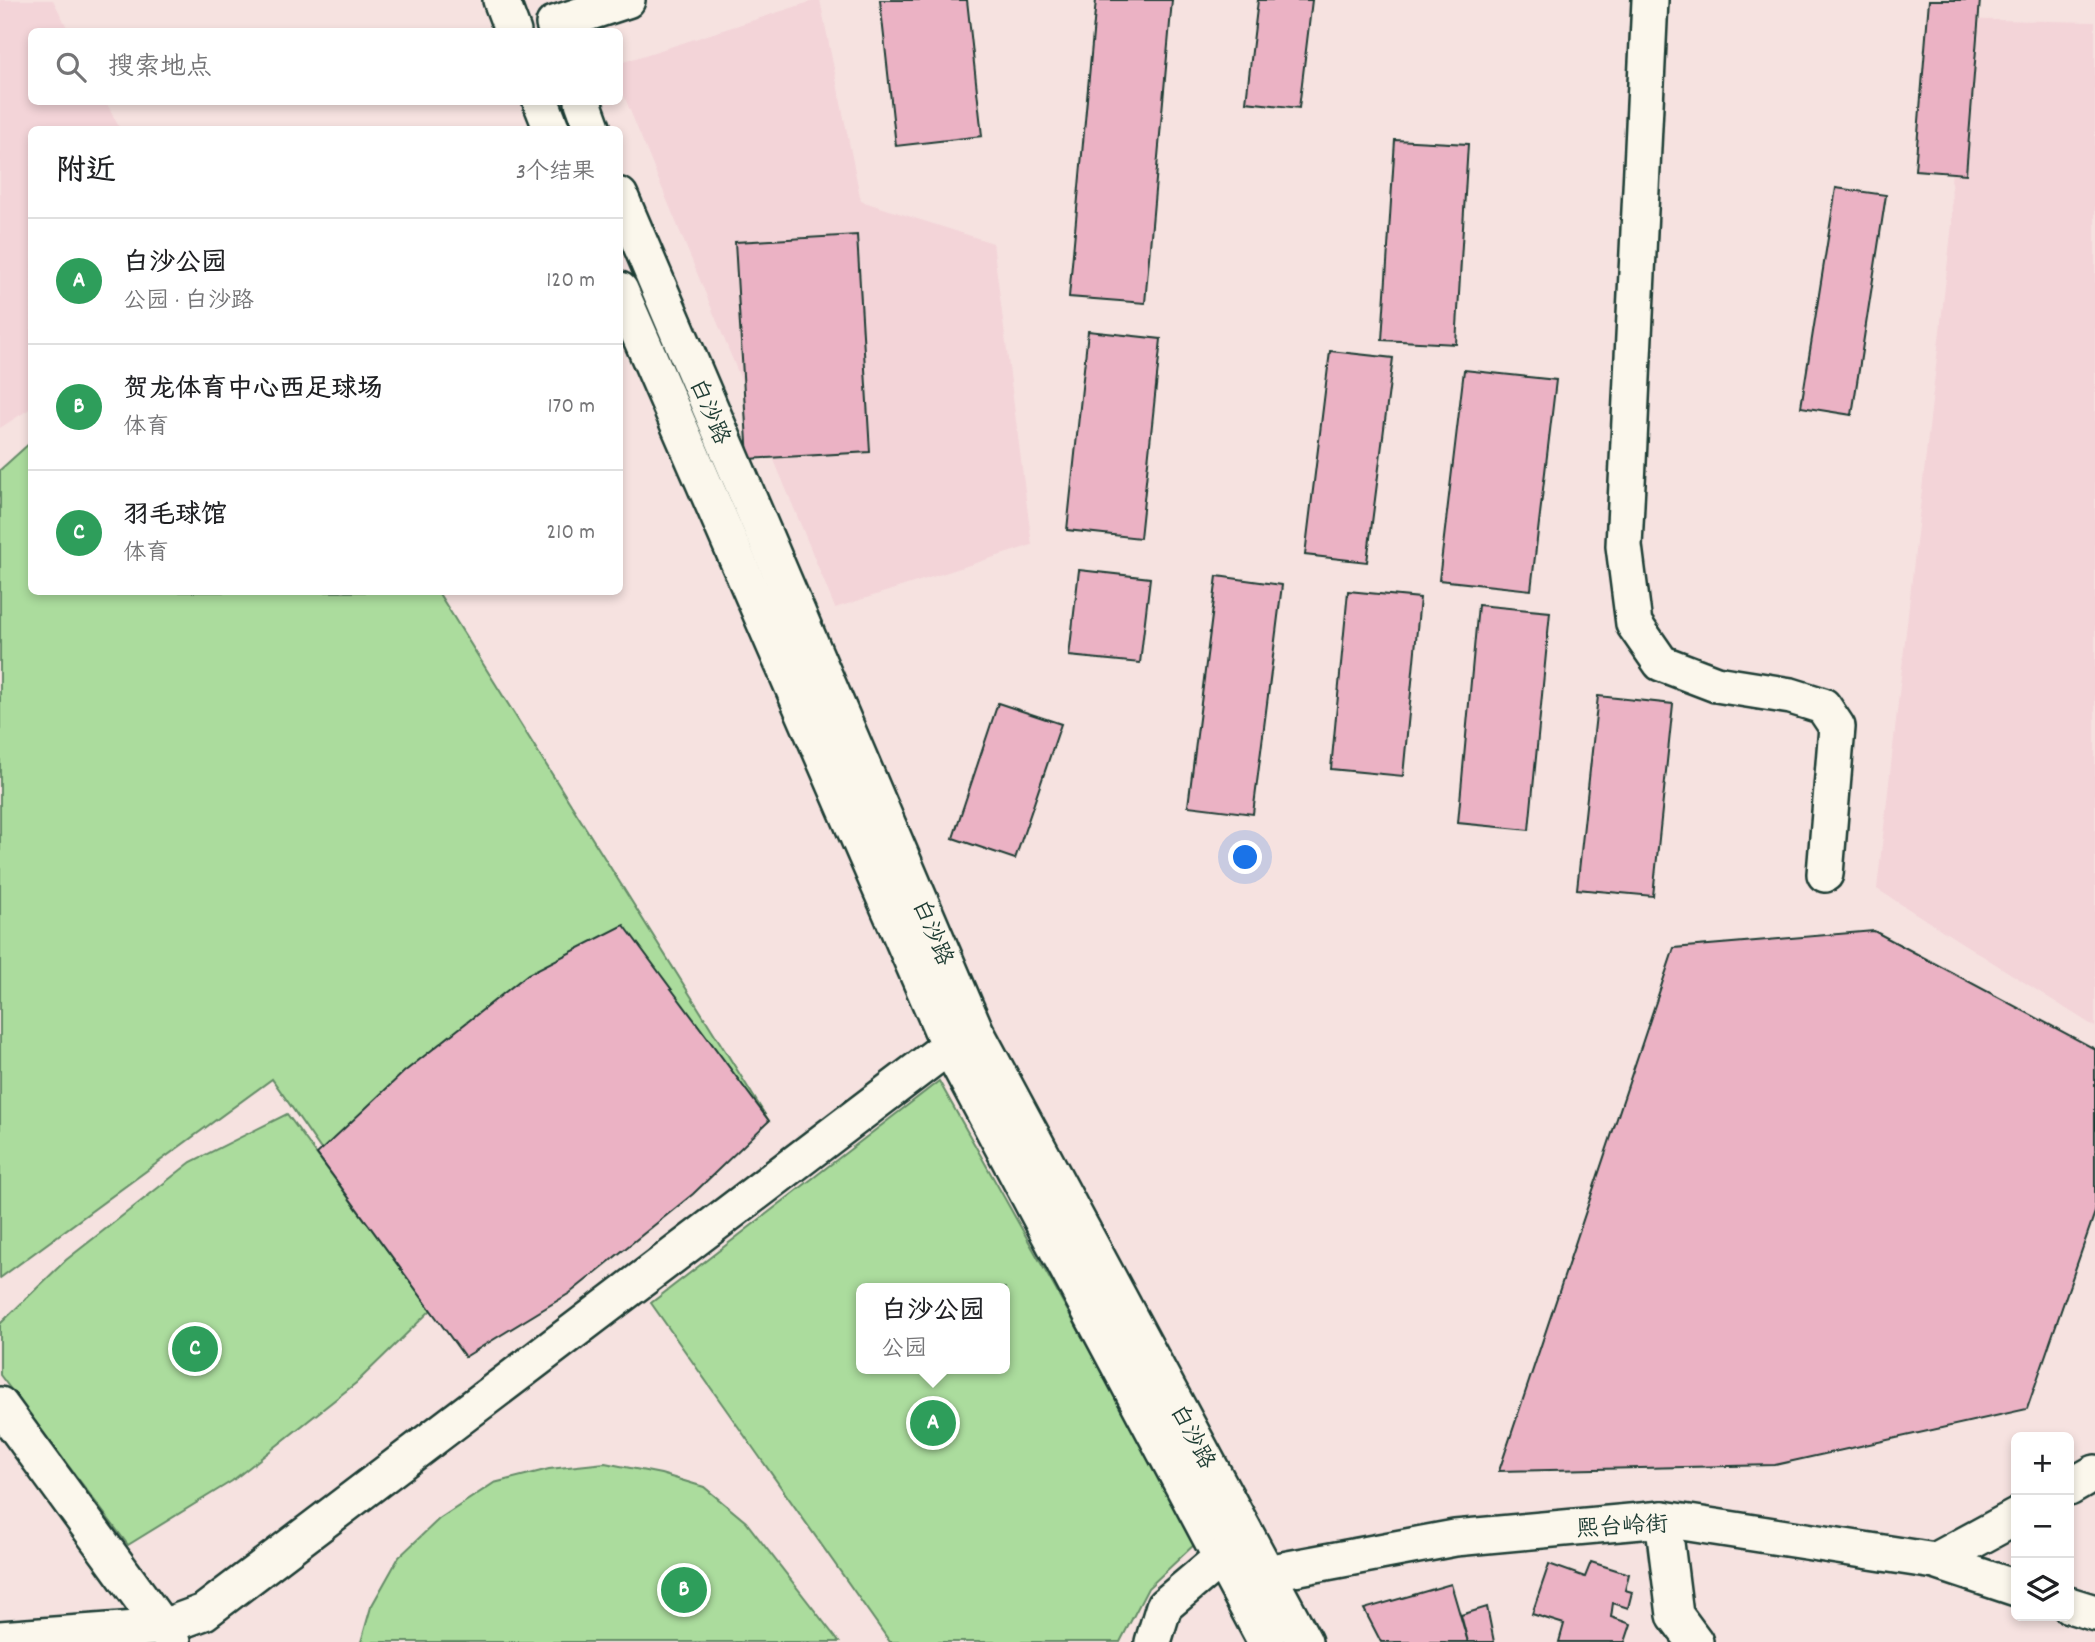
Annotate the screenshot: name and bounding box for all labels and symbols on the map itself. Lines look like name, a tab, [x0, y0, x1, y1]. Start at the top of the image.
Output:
street label: 白沙路	[679, 374, 736, 451]
your location	[1228, 840, 1262, 874]
street label: 白沙路	[902, 895, 959, 972]
pin: C	[172, 1323, 218, 1375]
pin: A	[910, 1397, 956, 1449]
street label: 白沙路	[1160, 1399, 1222, 1476]
street label: 熙台岭街	[1575, 1510, 1669, 1547]
pin: B	[661, 1564, 707, 1616]

